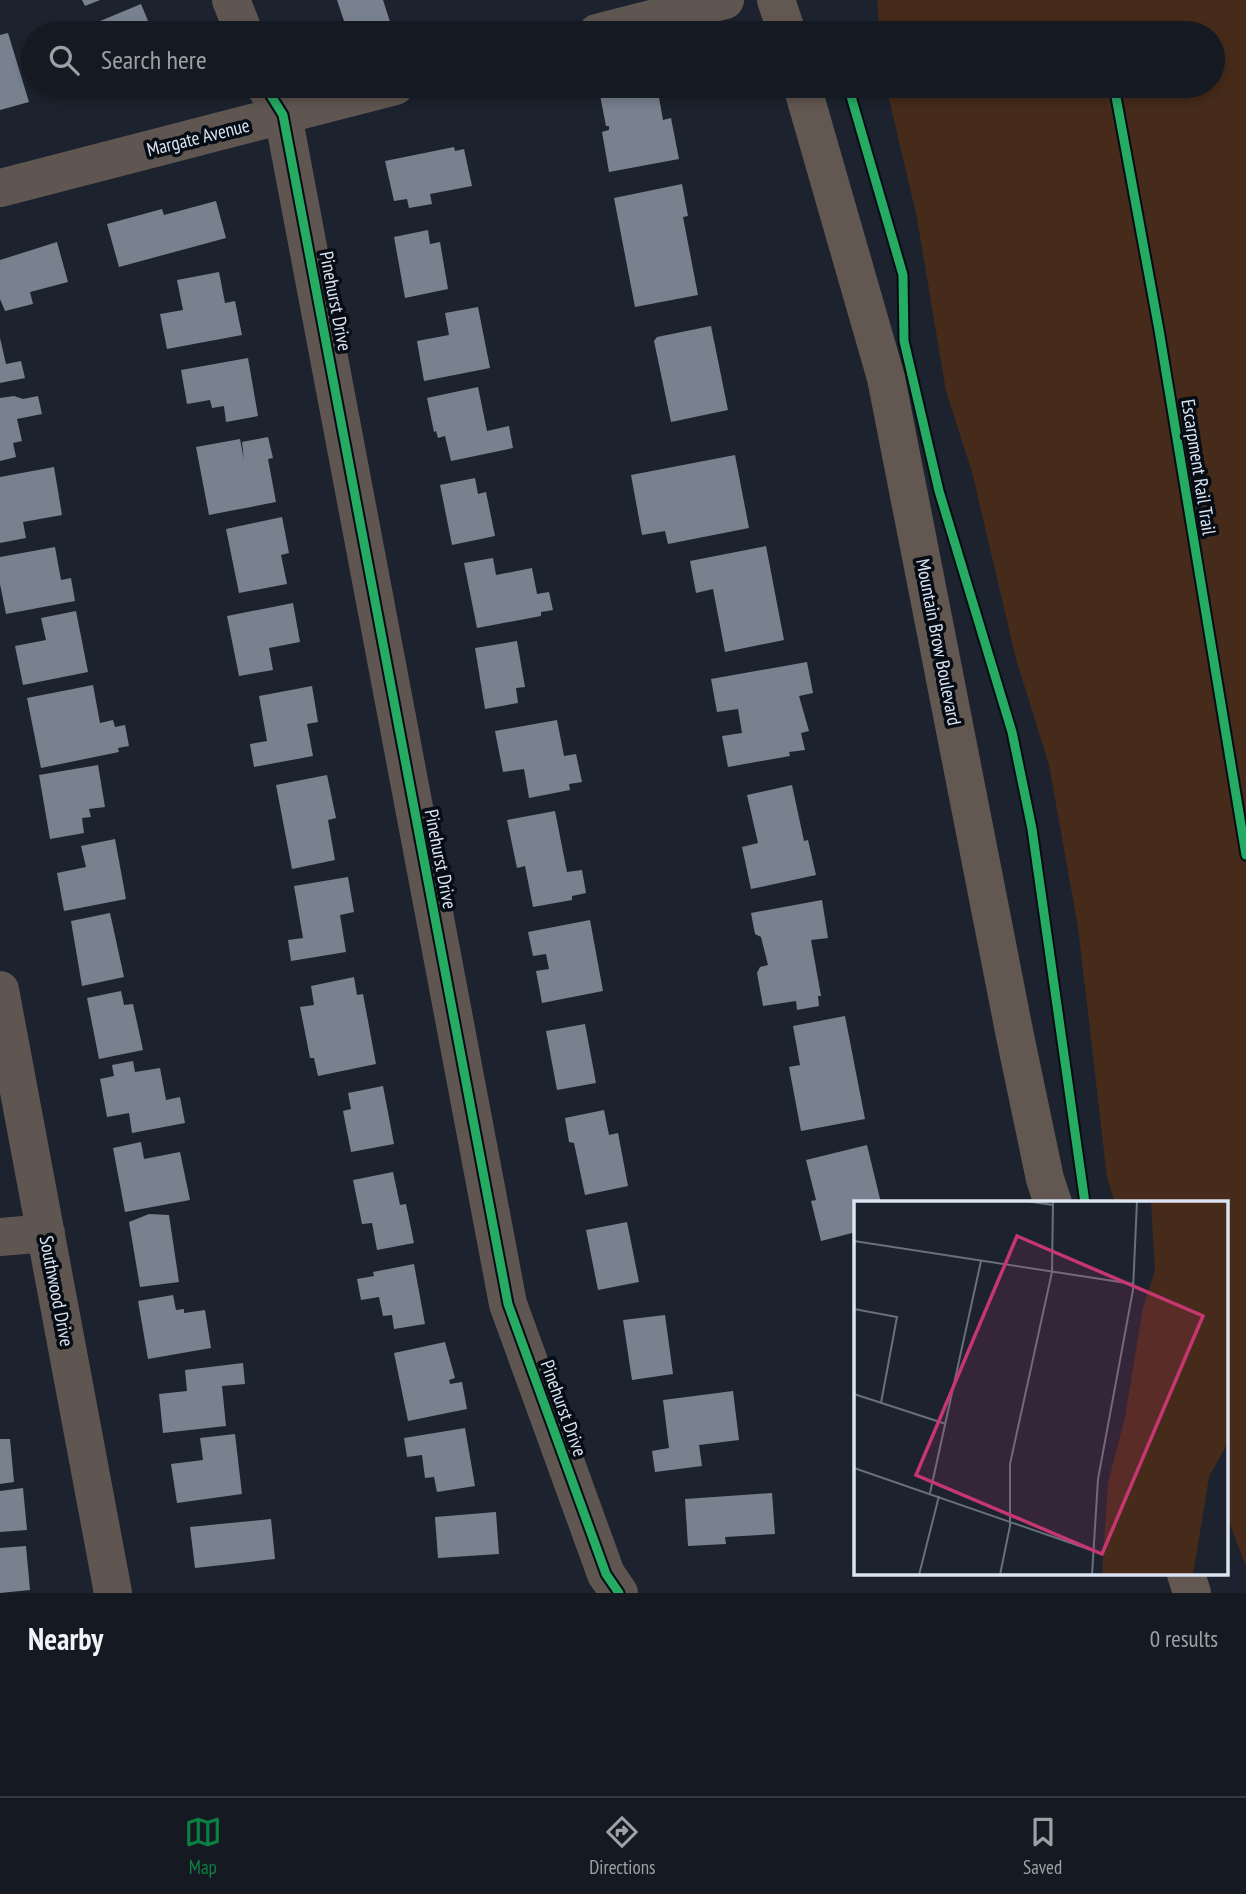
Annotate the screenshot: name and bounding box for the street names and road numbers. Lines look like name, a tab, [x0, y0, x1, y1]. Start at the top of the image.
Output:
street label: Margate Avenue	[144, 113, 252, 161]
street label: Pinehurst Drive	[315, 249, 357, 353]
street label: Escarpment Rail Trail	[1176, 397, 1222, 537]
street label: Mountain Brow Boulevard	[911, 557, 967, 727]
street label: Pinehurst Drive	[420, 807, 462, 911]
street label: Southwood Drive	[34, 1234, 80, 1349]
street label: Pinehurst Drive	[535, 1356, 593, 1460]

